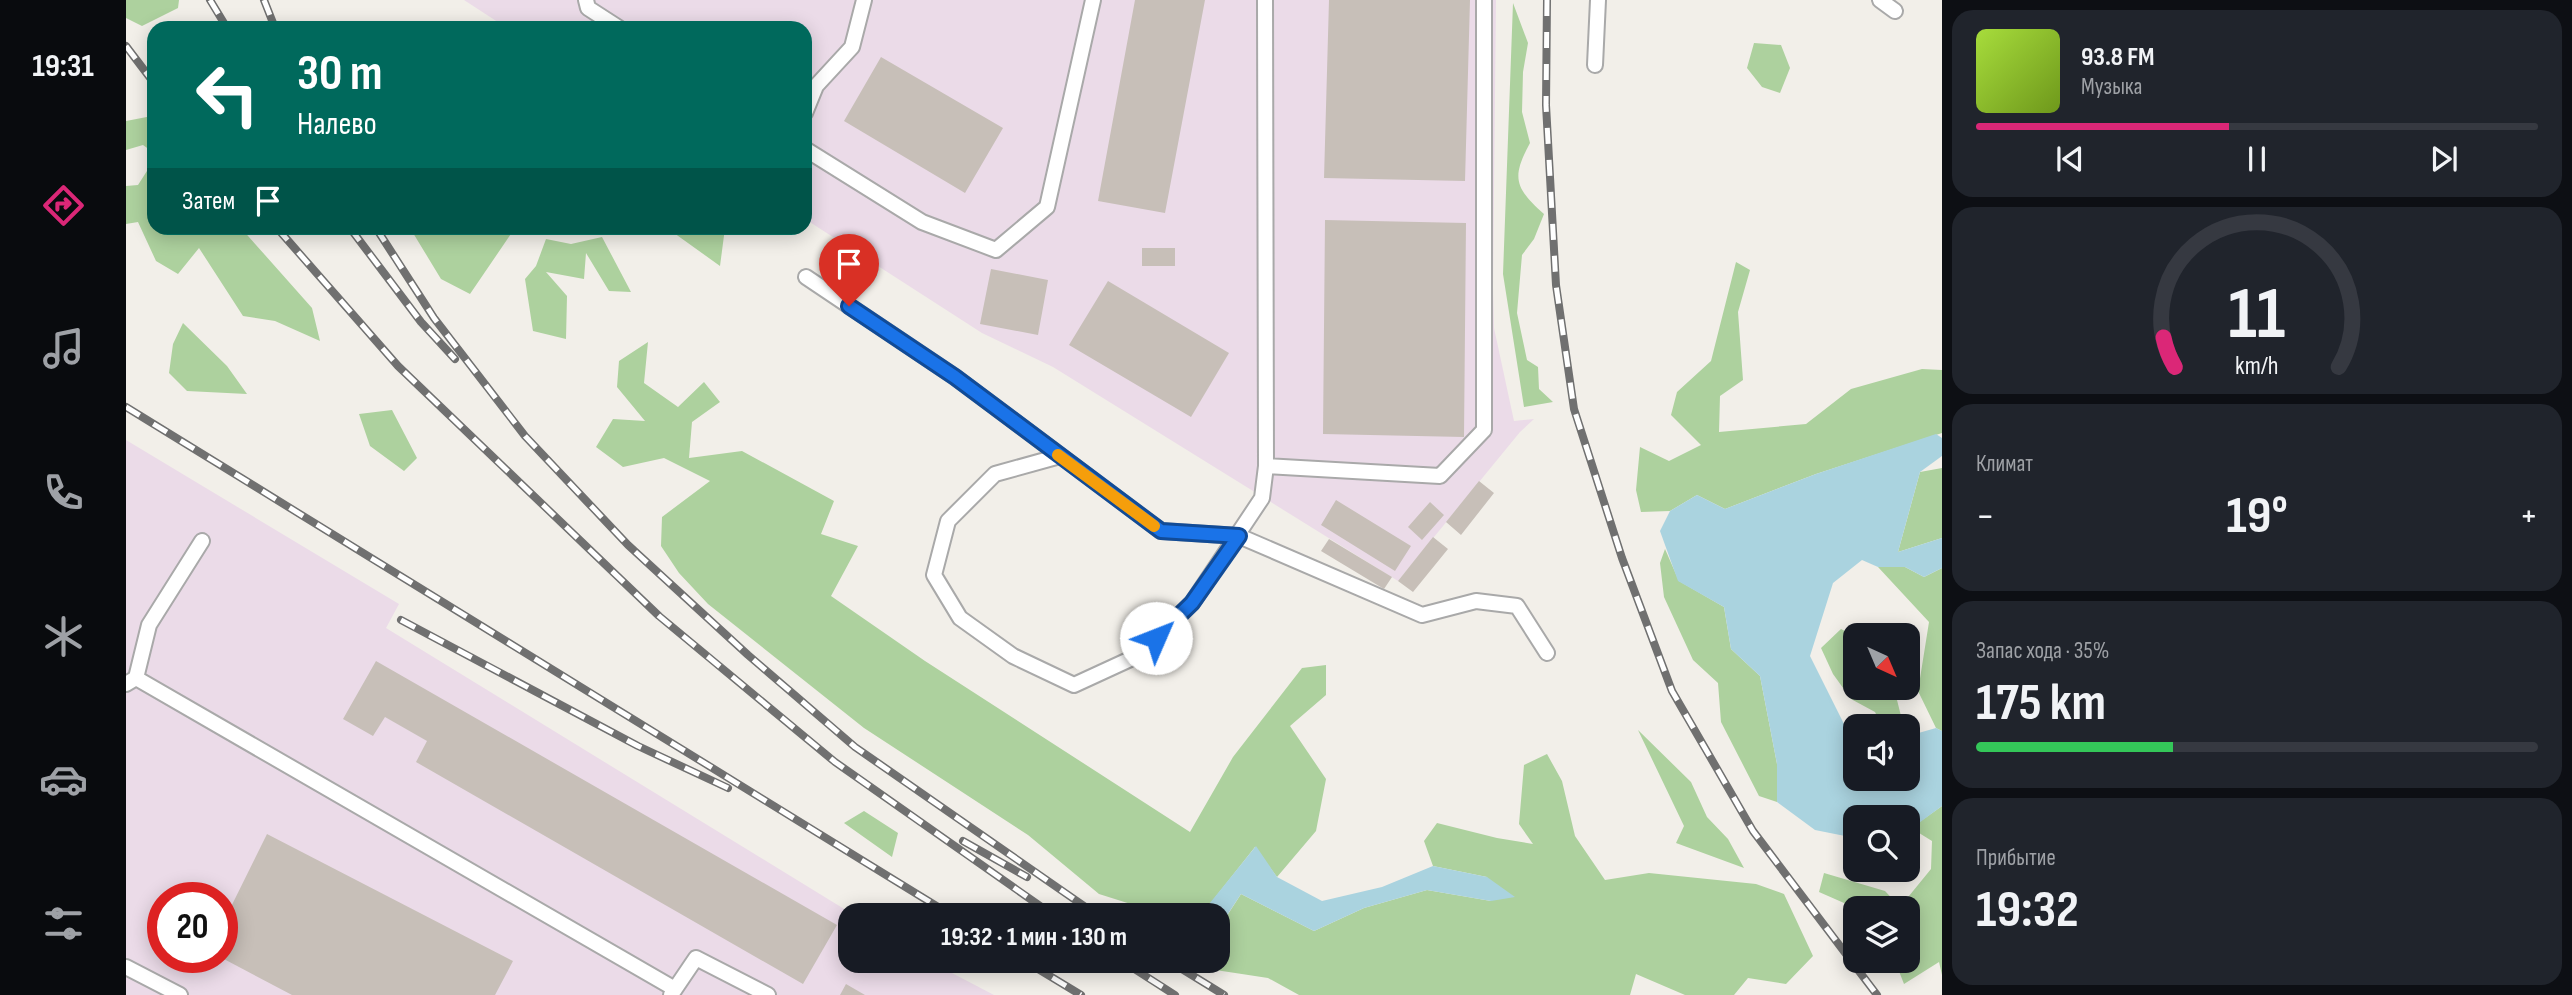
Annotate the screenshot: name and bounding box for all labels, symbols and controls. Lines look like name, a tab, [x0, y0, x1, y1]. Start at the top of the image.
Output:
text: 93.8 FM	[2081, 42, 2154, 73]
text: 30 m	[297, 45, 382, 104]
text: 19:31	[32, 47, 94, 86]
icon: left	[182, 49, 273, 140]
text: Музыка	[2081, 73, 2142, 101]
text: Налево	[297, 105, 377, 144]
icon: previous	[2051, 140, 2089, 178]
icon: pause	[2238, 140, 2276, 178]
icon: next	[2425, 140, 2463, 178]
icon: directions	[39, 181, 88, 230]
icon: arrive	[249, 182, 287, 220]
text: Затем	[182, 186, 235, 217]
pin	[819, 234, 879, 306]
icon: arrive	[830, 245, 868, 283]
text: 11	[2228, 271, 2286, 359]
icon: music	[39, 324, 88, 373]
text: km/h	[2235, 350, 2279, 381]
text: Климат	[1976, 450, 2033, 478]
icon: phone	[39, 468, 88, 517]
text: 19°	[2226, 485, 2288, 548]
text: −	[1976, 494, 1995, 539]
text: +	[2519, 494, 2538, 539]
position arrow	[1119, 601, 1193, 675]
icon: climate	[39, 612, 88, 661]
north arrow	[1843, 623, 1920, 700]
map controls	[1843, 623, 1920, 973]
text: Запас хода · 35%	[1976, 637, 2109, 665]
text: 175 km	[1976, 672, 2106, 735]
button: sound	[1843, 714, 1920, 791]
icon: car	[39, 755, 88, 804]
button: search	[1843, 805, 1920, 882]
text: Прибытие	[1976, 844, 2056, 872]
text: 19:32	[1976, 879, 2079, 942]
speed limit sign: 20	[147, 882, 238, 973]
button: layers	[1843, 896, 1920, 973]
icon: filters	[39, 899, 88, 948]
text: 19:32 · 1 мин · 130 m	[941, 922, 1127, 953]

